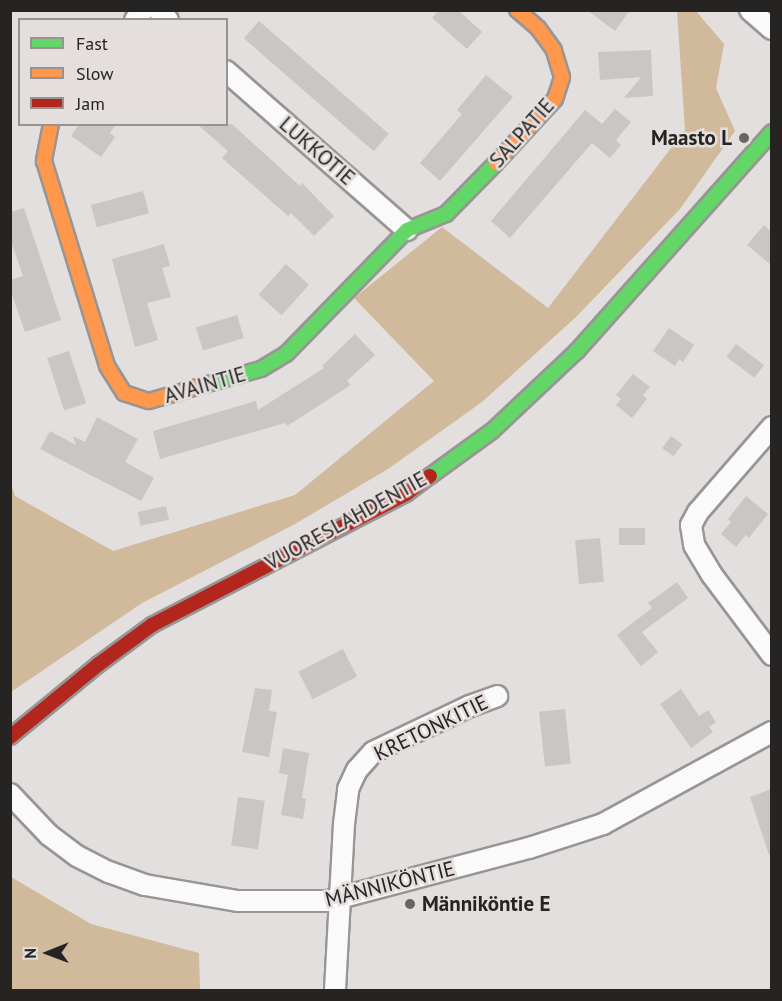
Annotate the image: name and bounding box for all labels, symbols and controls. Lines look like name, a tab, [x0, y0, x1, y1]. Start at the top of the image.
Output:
legend	[18, 18, 228, 126]
text: Fast	[76, 32, 108, 55]
text: Slow	[76, 62, 114, 85]
text: Jam	[76, 92, 105, 115]
street label: SALPATIE	[484, 93, 560, 173]
street label: LUKKOTIE	[274, 111, 360, 191]
place label: Maasto L	[651, 125, 732, 151]
marker: Maasto L	[737, 131, 751, 145]
street label: AVAINTIE	[161, 361, 249, 409]
street label: VUORESLAHDENTIE	[261, 466, 431, 576]
street label: KRETONKITIE	[370, 690, 492, 766]
street label: MÄNNIKÖNTIE	[323, 856, 457, 912]
place label: Männiköntie E	[422, 891, 550, 917]
marker: Männiköntie E	[403, 897, 417, 911]
north arrow	[18, 923, 78, 983]
text: N	[20, 948, 40, 959]

